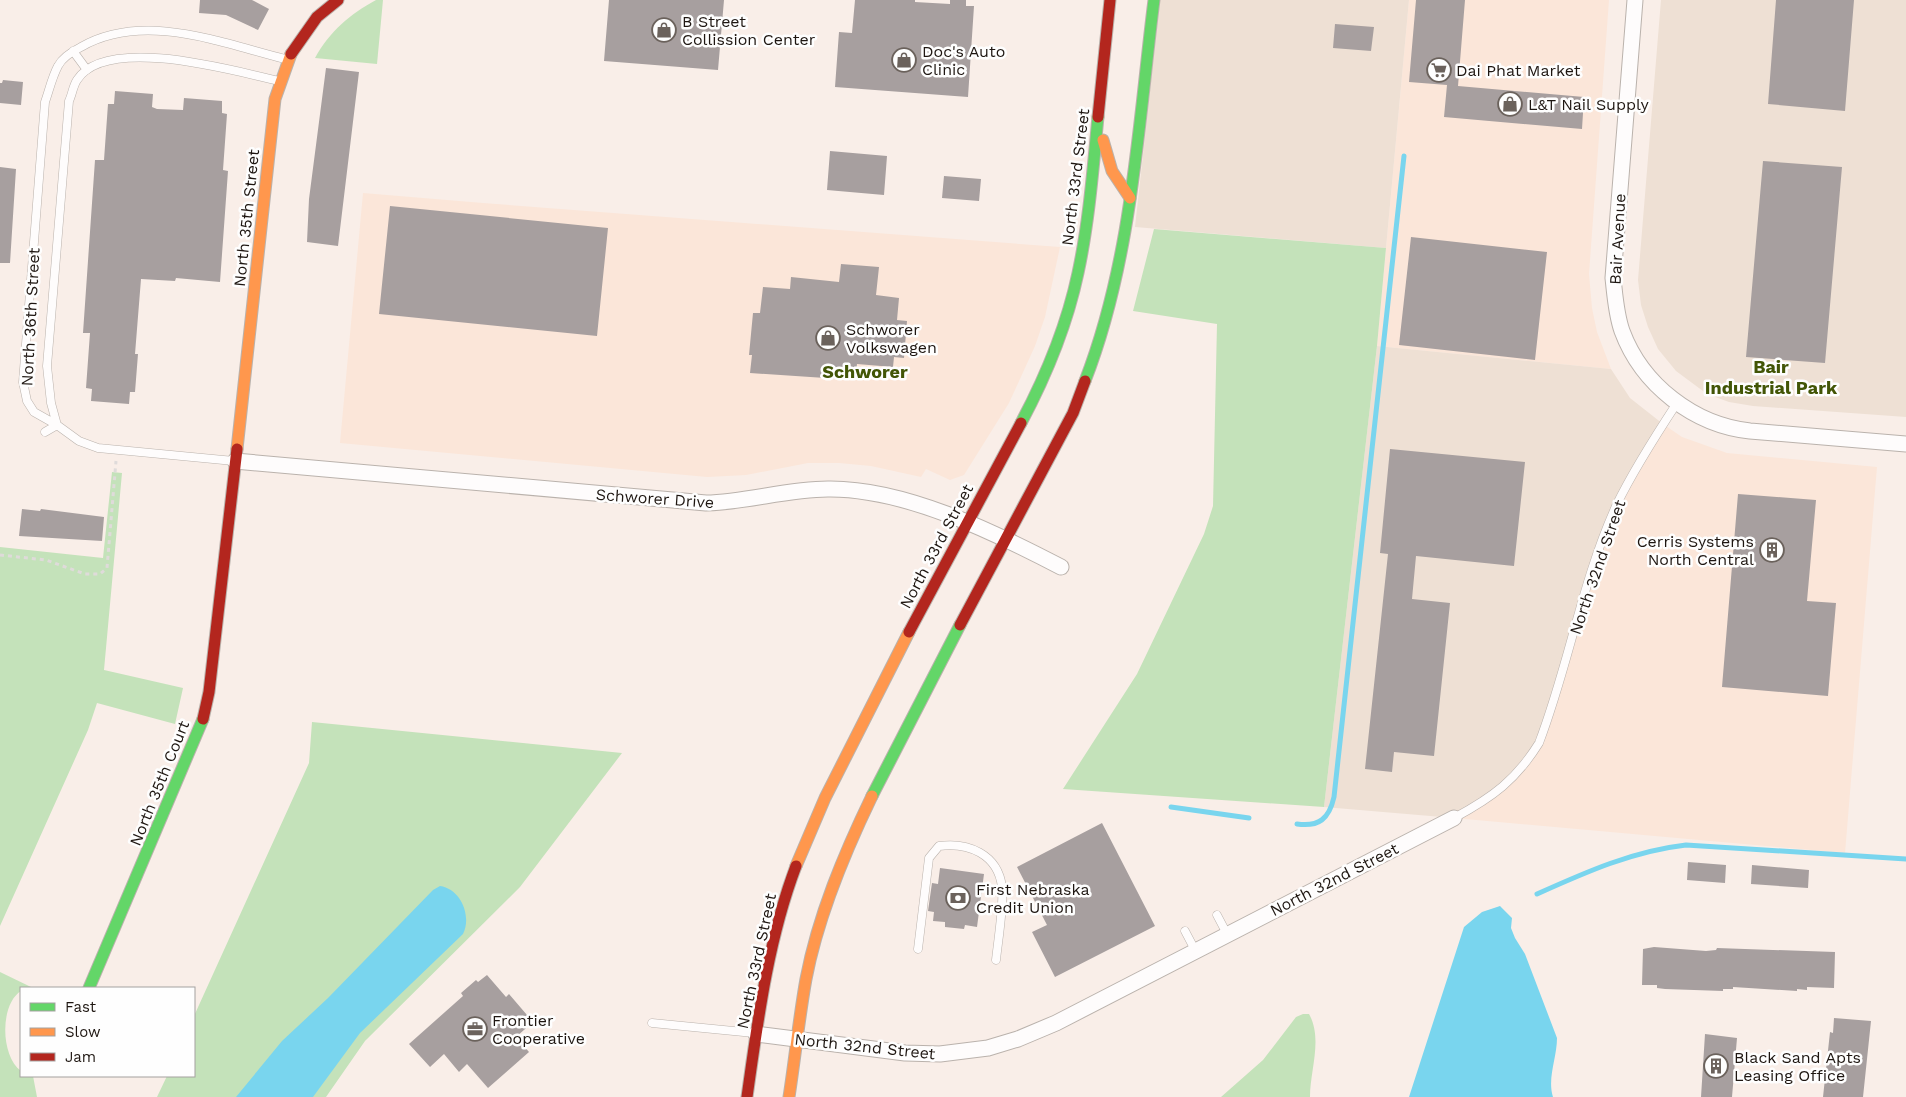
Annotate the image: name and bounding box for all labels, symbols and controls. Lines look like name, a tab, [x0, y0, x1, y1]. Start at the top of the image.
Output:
place label: B Street Collission Center	[682, 12, 816, 49]
shop icon: B Street Collission Center	[651, 17, 677, 43]
place label: Doc's Auto Clinic	[922, 42, 1005, 79]
shop icon: Doc's Auto Clinic	[891, 47, 917, 73]
supermarket icon: Dai Phat Market	[1426, 57, 1452, 83]
place label: Dai Phat Market	[1456, 61, 1581, 80]
shop icon: L&T Nail Supply	[1497, 91, 1523, 117]
place label: L&T Nail Supply	[1528, 95, 1650, 114]
street label: North 33rd Street	[1058, 107, 1093, 247]
street label: North 35th Street	[230, 148, 263, 288]
street label: Bair Avenue	[1606, 193, 1629, 285]
street label: North 36th Street	[17, 247, 44, 387]
place label: Schworer Volkswagen	[846, 320, 937, 357]
shop icon: Schworer Volkswagen	[815, 325, 841, 351]
district label: Bair Industrial Park	[1705, 356, 1838, 398]
district label: Schworer	[822, 361, 908, 382]
street label: North 33rd Street	[896, 481, 977, 612]
street label: Schworer Drive	[595, 485, 715, 512]
street label: North 32nd Street	[1565, 497, 1630, 637]
place label: Cerris Systems North Central	[1637, 532, 1754, 569]
building icon: Cerris Systems North Central	[1759, 537, 1785, 563]
street label: North 35th Court	[126, 718, 193, 849]
street label: North 32nd Street	[1267, 839, 1402, 920]
place label: First Nebraska Credit Union	[976, 880, 1089, 917]
bank icon: First Nebraska Credit Union	[945, 885, 971, 911]
street label: North 33rd Street	[733, 891, 780, 1031]
legend	[20, 987, 195, 1077]
text: Fast	[65, 998, 97, 1016]
place label: Frontier Cooperative	[492, 1011, 585, 1048]
office icon: Frontier Cooperative	[462, 1016, 488, 1042]
text: Slow	[65, 1023, 101, 1041]
street label: North 32nd Street	[794, 1030, 937, 1063]
text: Jam	[65, 1048, 96, 1066]
place label: Black Sand Apts Leasing Office	[1734, 1048, 1861, 1085]
building icon: Black Sand Apts Leasing Office	[1703, 1053, 1729, 1079]

